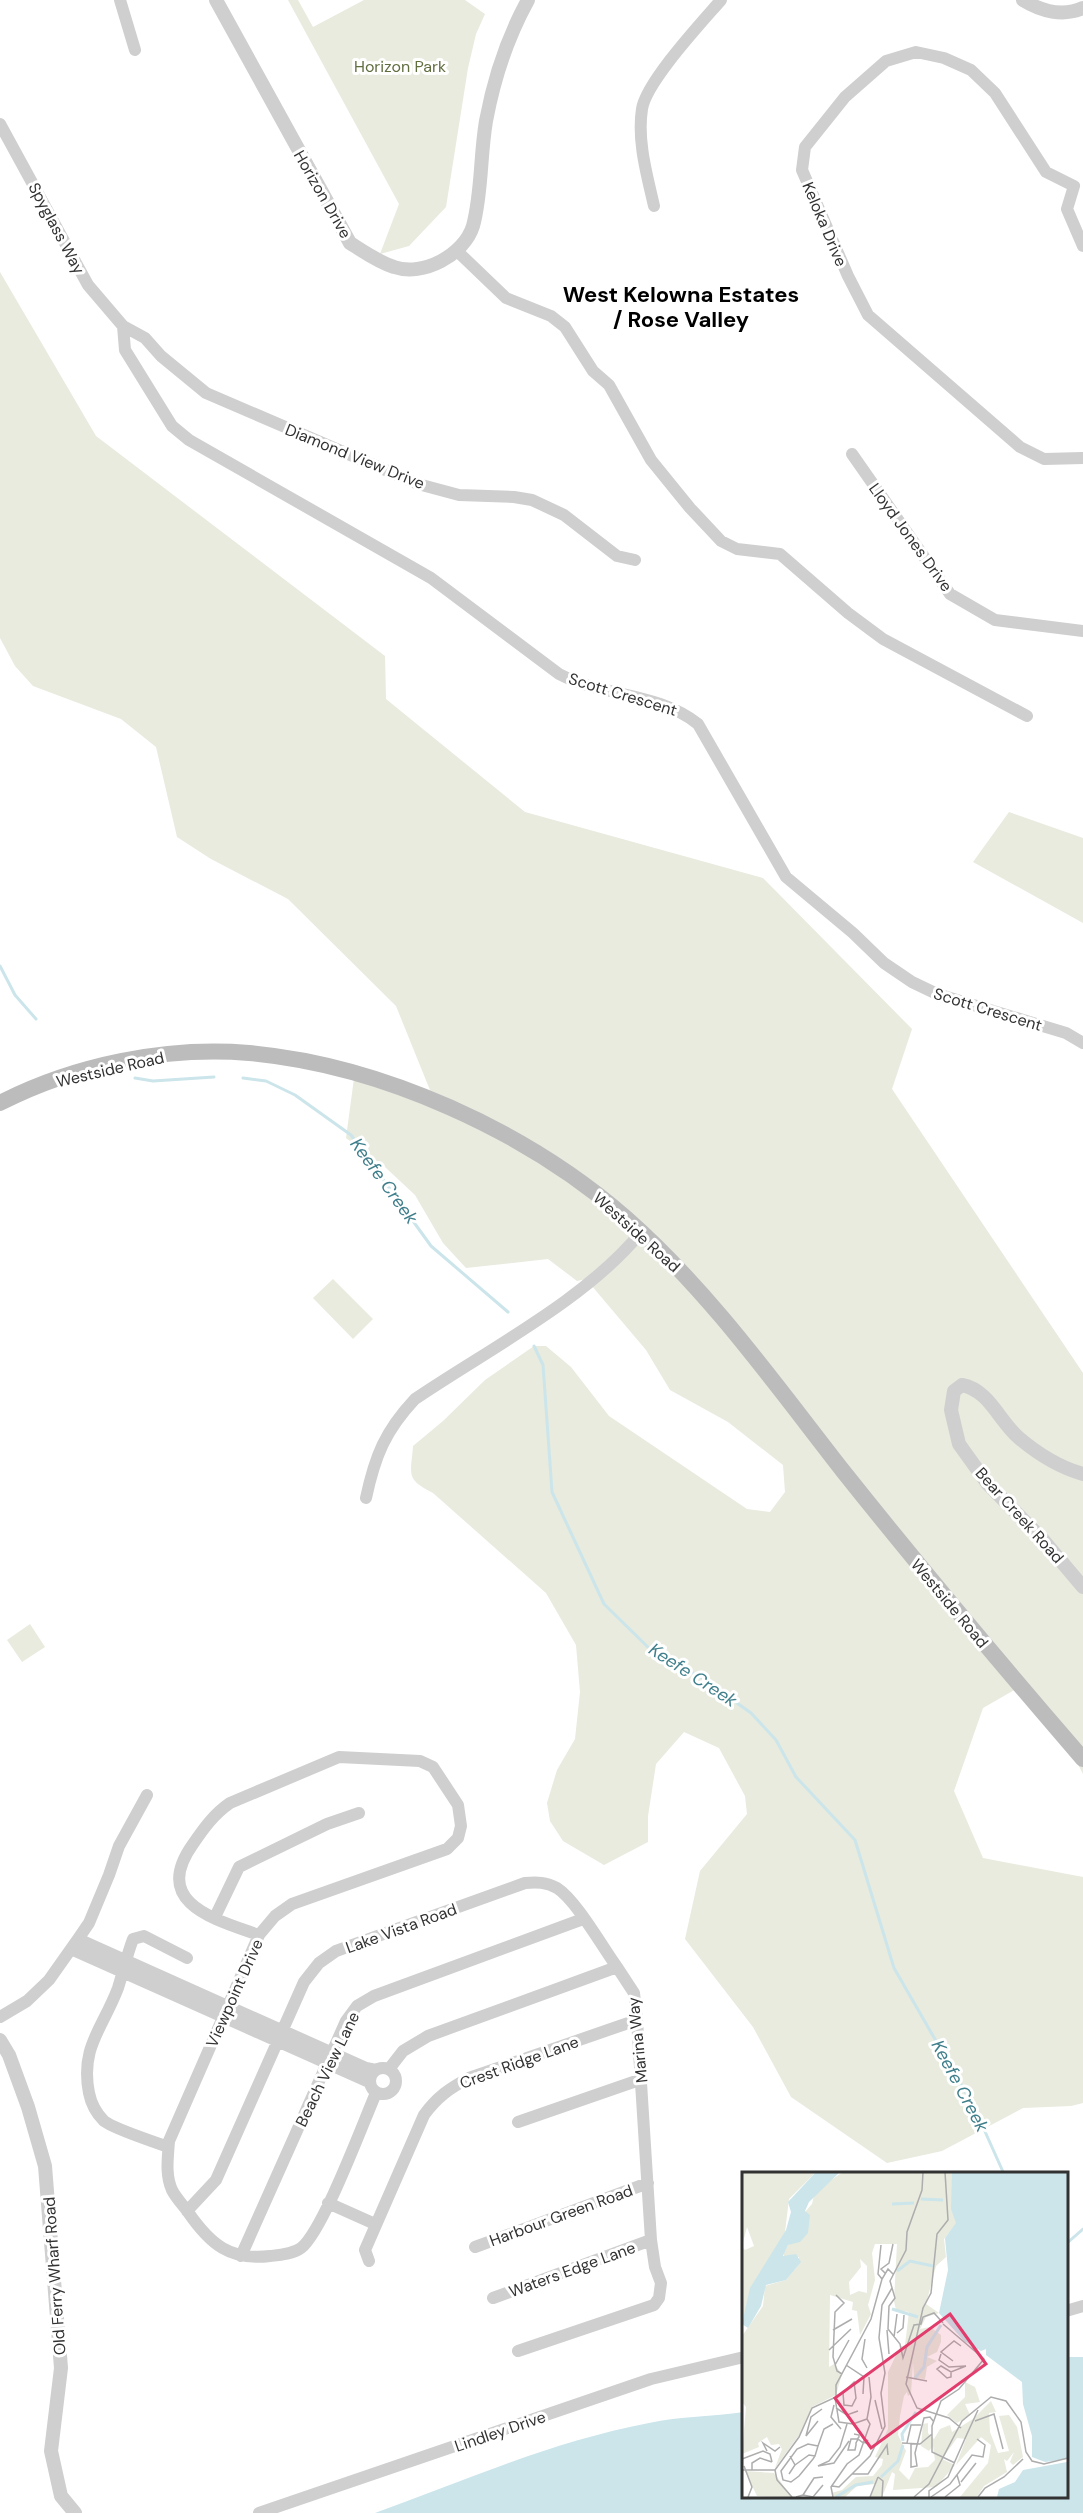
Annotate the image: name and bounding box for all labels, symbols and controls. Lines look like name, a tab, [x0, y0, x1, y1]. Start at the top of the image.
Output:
park label: Horizon Park	[354, 56, 446, 77]
street label: Horizon Drive	[289, 146, 356, 242]
street label: Spyglass Way	[24, 179, 90, 278]
street label: Keloka Drive	[797, 179, 852, 270]
district label: West Kelowna Estates / Rose Valley	[563, 280, 799, 334]
street label: Diamond View Drive	[282, 419, 428, 494]
street label: Lloyd Jones Drive	[864, 479, 957, 596]
street label: Scott Crescent	[566, 668, 680, 721]
street label: Scott Crescent	[931, 983, 1045, 1036]
street label: Westside Road	[54, 1047, 166, 1092]
water label: Keefe Creek	[345, 1133, 424, 1230]
street label: Westside Road	[589, 1188, 685, 1277]
street label: Bear Creek Road	[971, 1463, 1068, 1568]
street label: Westside Road	[906, 1554, 993, 1652]
water label: Keefe Creek	[644, 1637, 743, 1713]
street label: Lake Vista Road	[343, 1899, 460, 1958]
street label: Viewpoint Drive	[201, 1936, 268, 2051]
street label: Marina Way	[623, 1996, 652, 2084]
street label: Beach View Lane	[291, 2008, 364, 2130]
street label: Crest Ridge Lane	[457, 2031, 582, 2094]
water label: Keefe Creek	[926, 2036, 995, 2137]
inset map	[742, 2172, 1068, 2498]
street label: Harbour Green Road	[487, 2180, 636, 2251]
street label: Old Ferry Wharf Road	[38, 2196, 71, 2356]
street label: Waters Edge Lane	[506, 2237, 638, 2302]
street label: Lindley Drive	[452, 2406, 548, 2457]

